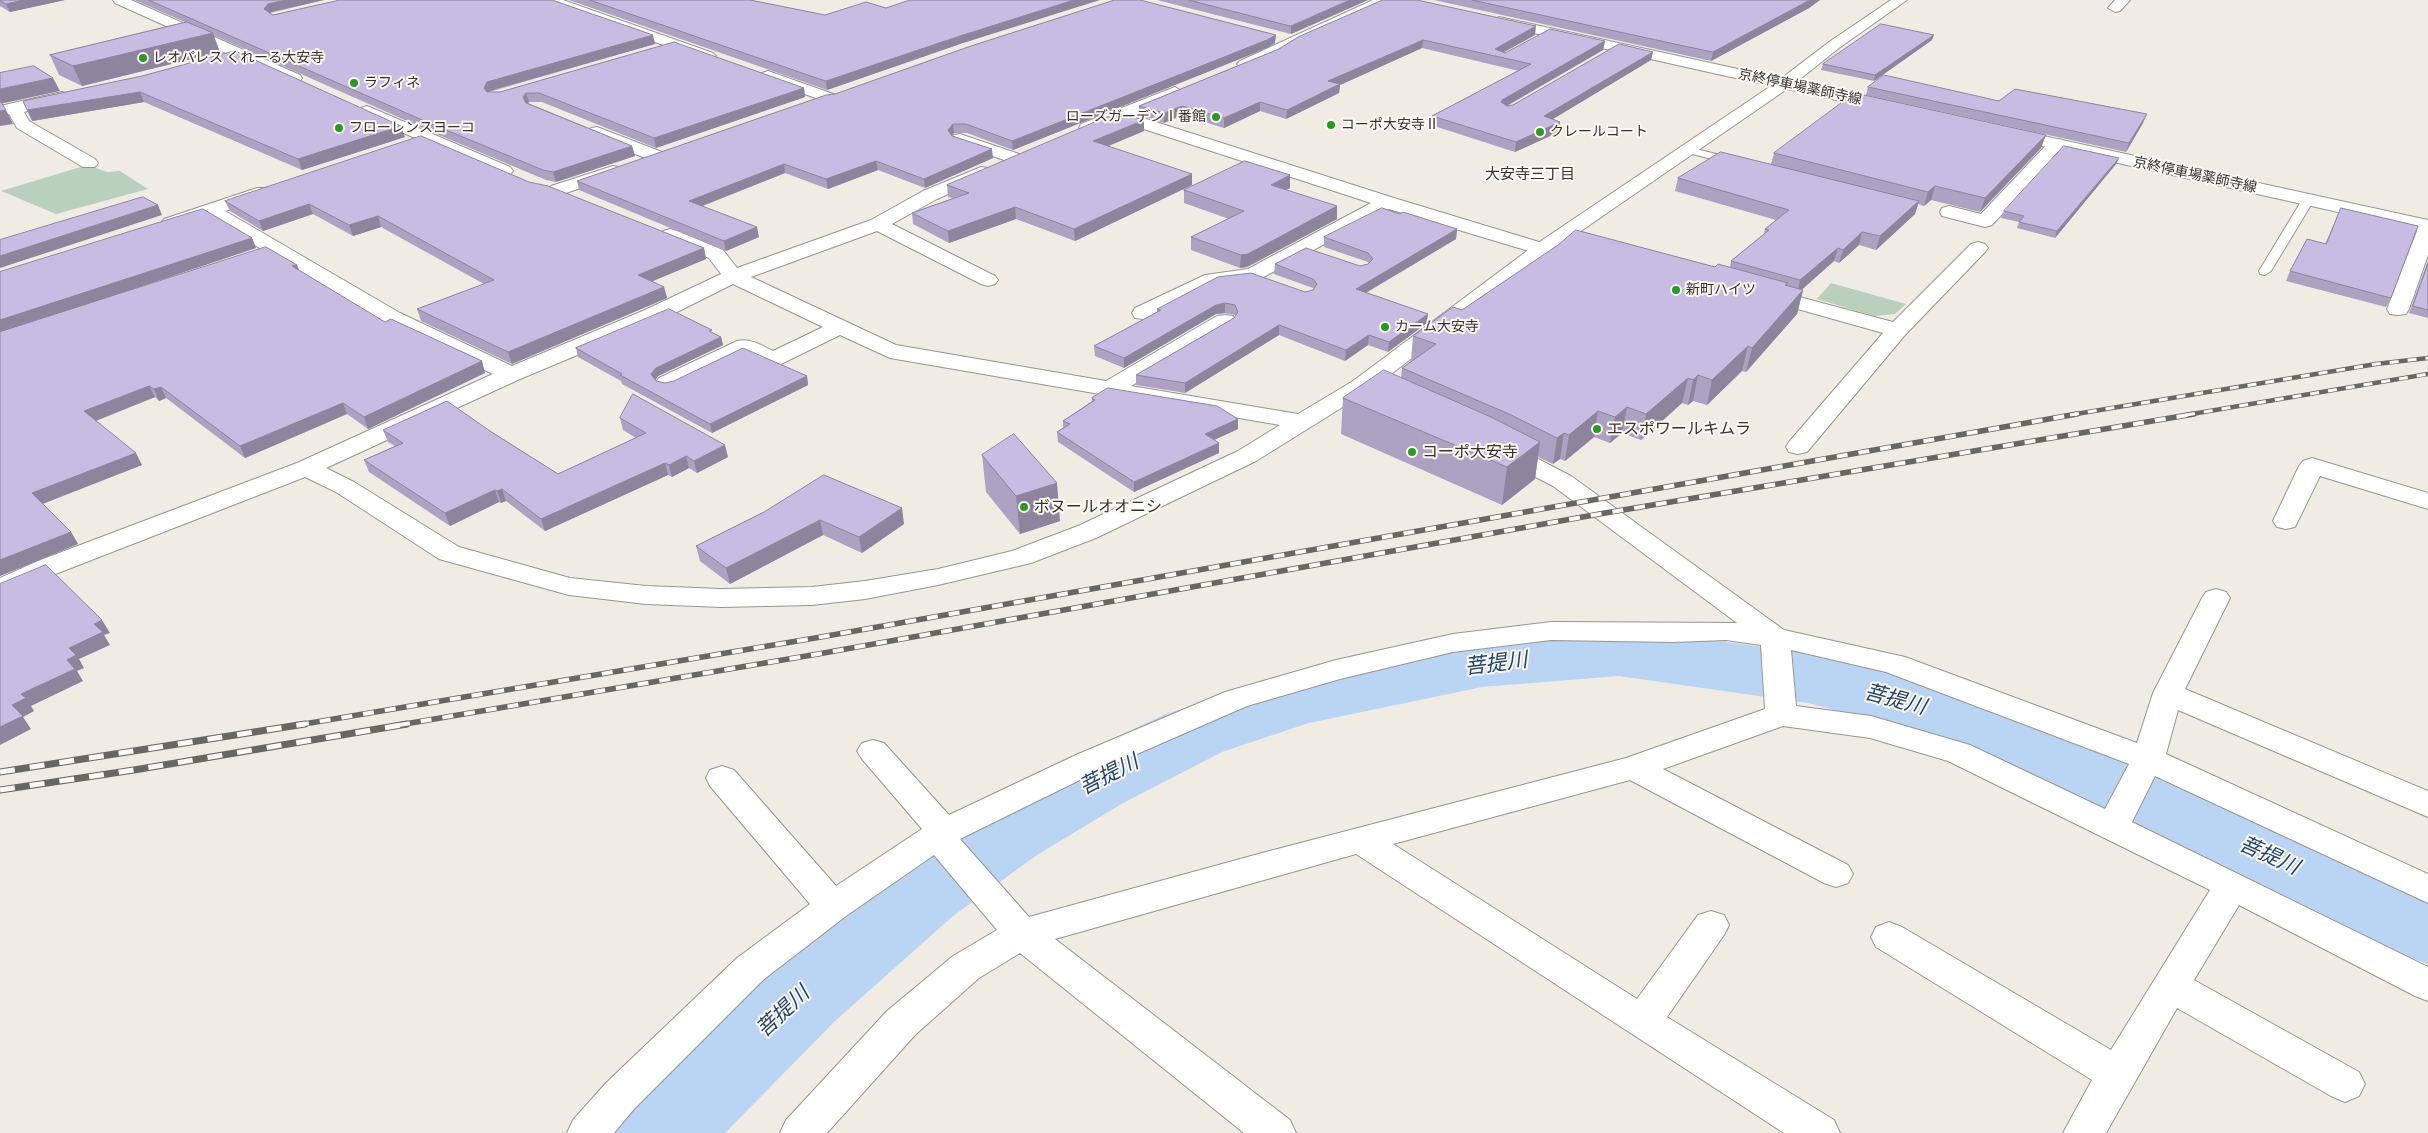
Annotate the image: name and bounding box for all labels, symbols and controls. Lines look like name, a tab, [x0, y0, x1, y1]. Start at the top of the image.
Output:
place label: レオパレス くれーる大安寺	[153, 50, 324, 66]
marker: レオパレス くれーる大安寺	[137, 52, 149, 64]
street label: 京終停車場薬師寺線	[1737, 66, 1863, 108]
place label: ラフィネ	[364, 75, 420, 91]
marker: ラフィネ	[348, 77, 360, 89]
place label: ローズガーデンⅠ番館	[1066, 109, 1206, 125]
marker: ローズガーデンⅠ番館	[1210, 111, 1222, 123]
place label: コーポ大安寺Ⅱ	[1341, 117, 1439, 133]
marker: コーポ大安寺Ⅱ	[1325, 119, 1337, 131]
place label: フローレンスヨーコ	[349, 120, 475, 136]
marker: フローレンスヨーコ	[333, 122, 345, 134]
place label: クレールコート	[1550, 124, 1648, 140]
marker: クレールコート	[1534, 126, 1546, 138]
street label: 京終停車場薬師寺線	[2132, 154, 2258, 196]
district label: 大安寺三丁目	[1485, 166, 1575, 184]
place label: 新町ハイツ	[1686, 282, 1756, 298]
marker: 新町ハイツ	[1670, 284, 1682, 296]
place label: カーム大安寺	[1395, 319, 1479, 335]
marker: カーム大安寺	[1379, 321, 1391, 333]
place label: エスポワールキムラ	[1607, 419, 1751, 439]
marker: エスポワールキムラ	[1591, 423, 1603, 435]
place label: コーポ大安寺	[1422, 442, 1518, 462]
marker: コーポ大安寺	[1406, 446, 1418, 458]
place label: ボヌールオオニシ	[1034, 497, 1162, 517]
marker: ボヌールオオニシ	[1018, 501, 1030, 513]
water label: 菩提川	[1463, 648, 1529, 680]
water label: 菩提川	[1861, 680, 1929, 720]
water label: 菩提川	[1075, 749, 1143, 801]
water label: 菩提川	[2235, 832, 2303, 880]
water label: 菩提川	[751, 981, 815, 1043]

